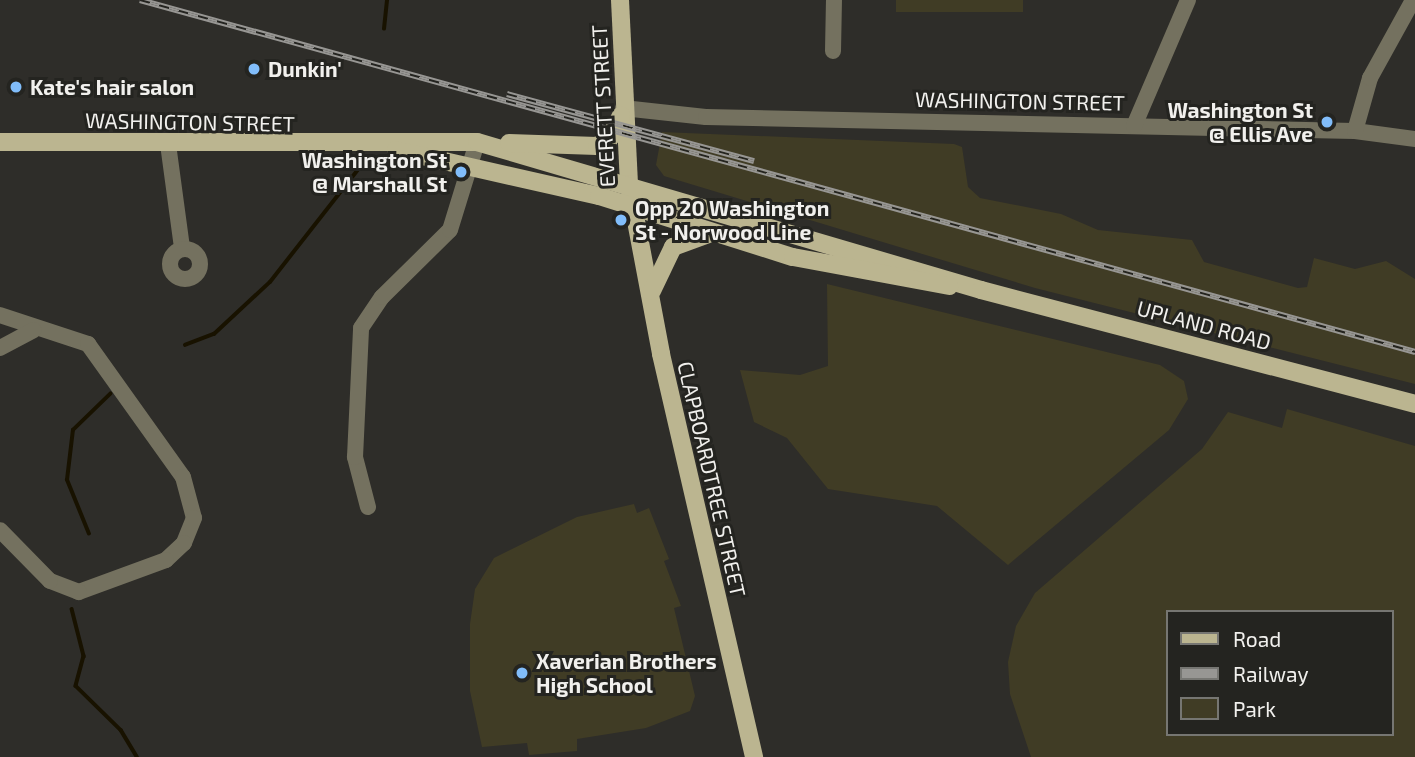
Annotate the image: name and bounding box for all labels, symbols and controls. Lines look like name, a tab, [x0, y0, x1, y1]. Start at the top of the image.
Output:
street label: EVERETT STREET	[586, 24, 620, 188]
place label: Dunkin'	[268, 56, 342, 82]
marker: Dunkin'	[246, 61, 262, 77]
place label: Kate's hair salon	[30, 74, 195, 100]
marker: Kate's hair salon	[8, 79, 24, 95]
street label: WASHINGTON STREET	[915, 87, 1125, 115]
place label: Washington St @ Ellis Ave	[1167, 97, 1313, 147]
street label: WASHINGTON STREET	[85, 108, 295, 136]
marker: Washington St @ Ellis Ave	[1319, 114, 1335, 130]
place label: Washington St @ Marshall St	[301, 147, 447, 197]
marker: Washington St @ Marshall St	[453, 164, 469, 180]
place label: Opp 20 Washington St - Norwood Line	[635, 195, 829, 245]
marker: Opp 20 Washington St - Norwood Line	[613, 212, 629, 228]
street label: UPLAND ROAD	[1134, 295, 1274, 355]
street label: CLAPBOARDTREE STREET	[673, 359, 751, 599]
legend	[1166, 610, 1394, 736]
text: Road	[1233, 626, 1281, 651]
place label: Xaverian Brothers High School	[536, 648, 717, 698]
text: Railway	[1233, 661, 1309, 686]
marker: Xaverian Brothers High School	[514, 665, 530, 681]
text: Park	[1233, 696, 1276, 721]

